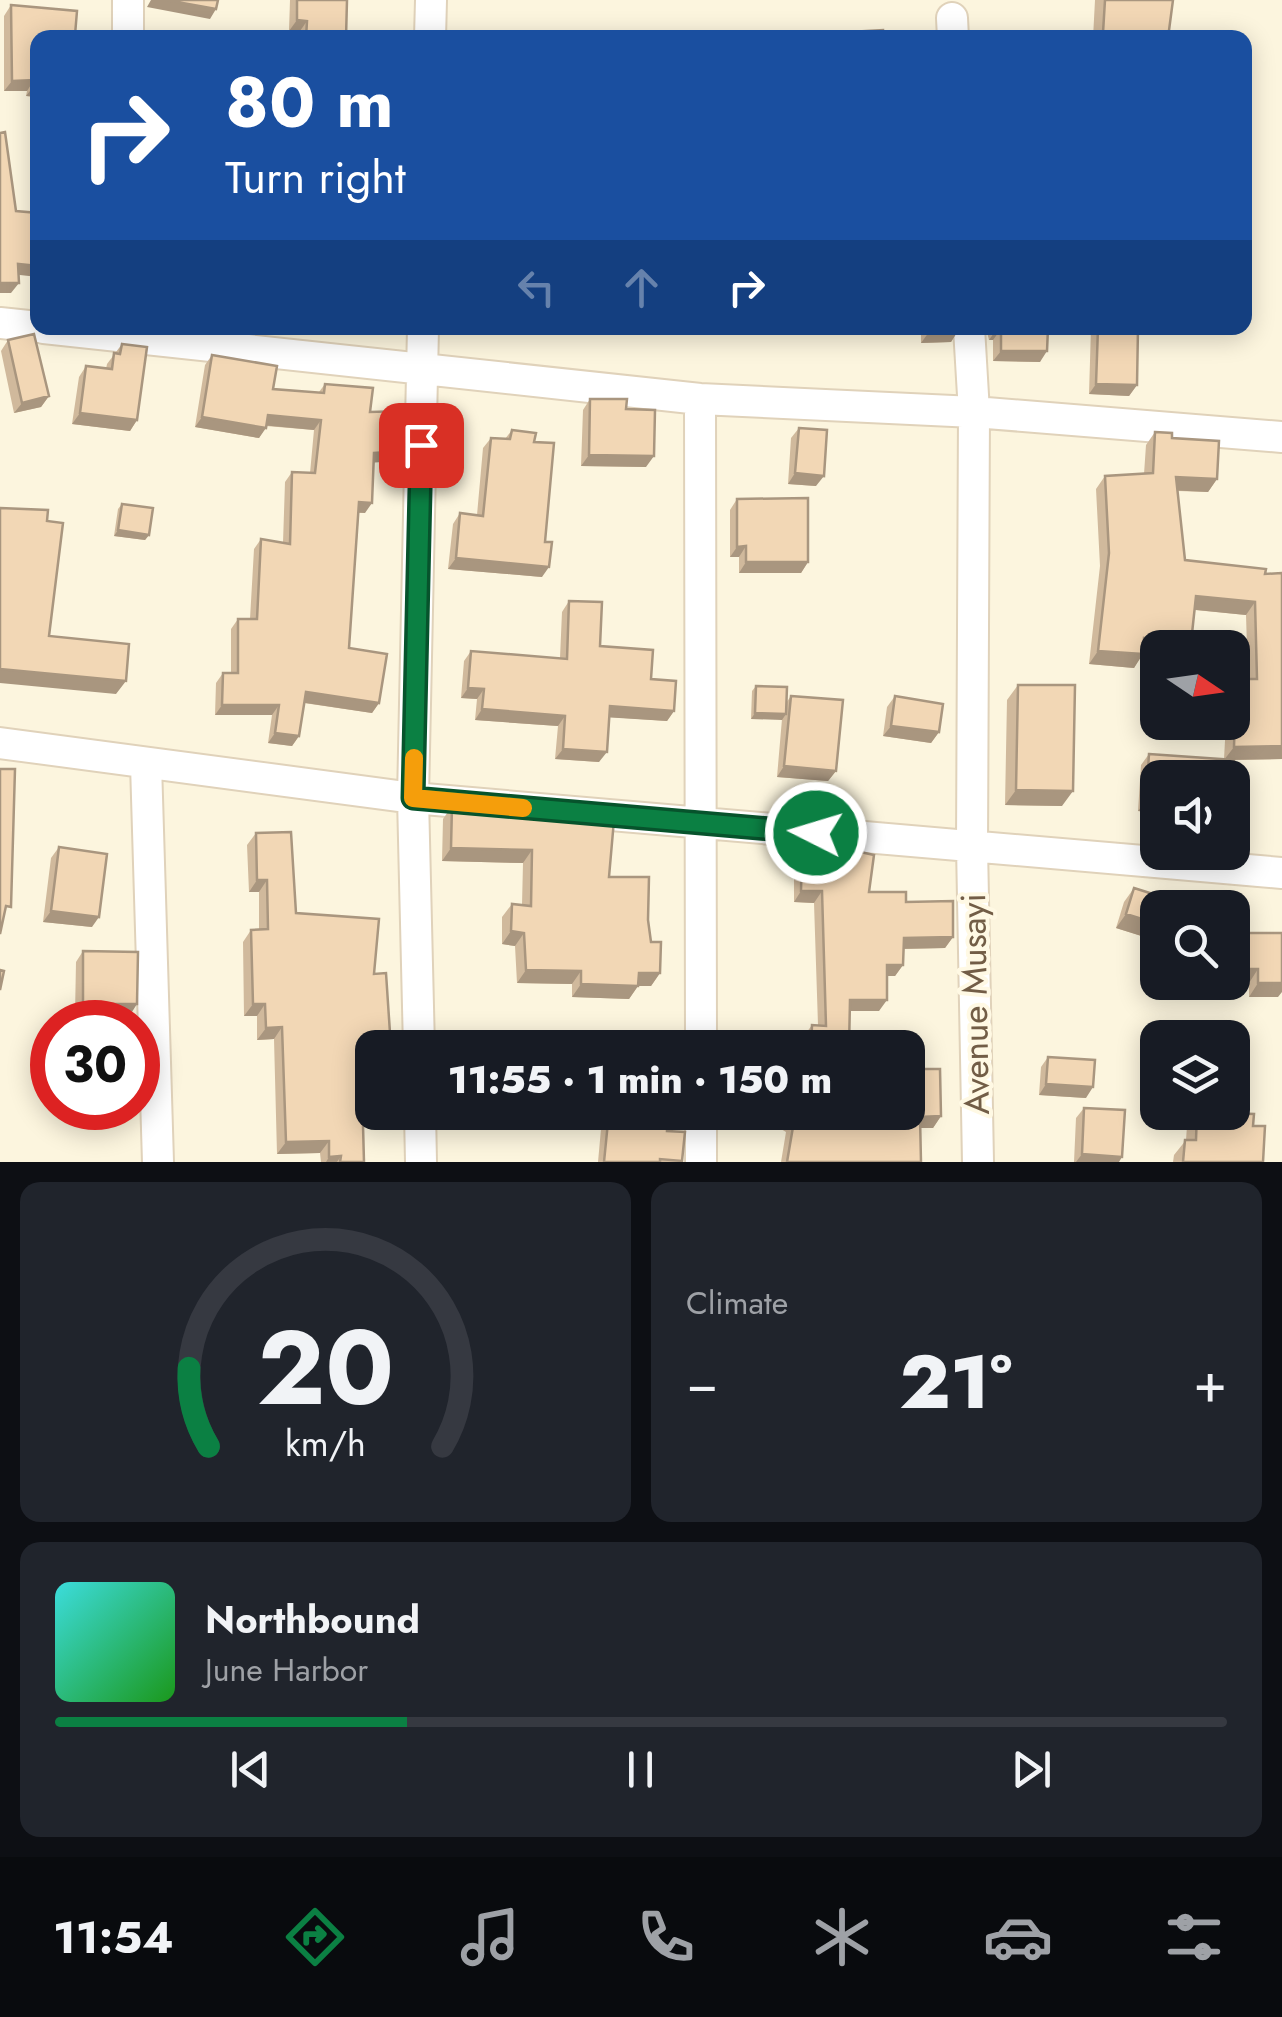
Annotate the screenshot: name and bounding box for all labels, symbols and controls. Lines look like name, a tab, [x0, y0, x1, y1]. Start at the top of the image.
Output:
text: 80 m	[225, 52, 394, 153]
icon: right	[60, 70, 190, 200]
text: Turn right	[225, 145, 406, 210]
icon: left	[509, 260, 564, 315]
icon: ahead	[614, 260, 669, 315]
icon: right	[719, 260, 774, 315]
pin	[379, 403, 464, 488]
icon: arrive	[394, 418, 449, 473]
north arrow	[1140, 630, 1250, 740]
map controls	[1140, 630, 1250, 1130]
button: sound	[1140, 760, 1250, 870]
position arrow	[764, 781, 868, 885]
button: search	[1140, 890, 1250, 1000]
street label: Avenue Musayi	[948, 893, 1002, 1115]
speed limit sign: 30	[30, 1000, 160, 1130]
button: layers	[1140, 1020, 1250, 1130]
text: 11:55 · 1 min · 150 m	[448, 1052, 832, 1107]
text: Climate	[686, 1280, 788, 1326]
text: 20	[257, 1293, 394, 1443]
text: 21°	[899, 1328, 1012, 1436]
text: −	[686, 1343, 718, 1423]
text: +	[1193, 1343, 1227, 1423]
text: km/h	[285, 1418, 366, 1469]
text: Northbound	[205, 1592, 420, 1647]
text: June Harbor	[205, 1647, 368, 1693]
icon: previous	[223, 1742, 278, 1797]
icon: pause	[613, 1742, 668, 1797]
icon: next	[1004, 1742, 1059, 1797]
icon: directions	[280, 1902, 350, 1972]
icon: music	[455, 1902, 525, 1972]
icon: phone	[631, 1902, 701, 1972]
icon: climate	[807, 1902, 877, 1972]
icon: car	[983, 1902, 1053, 1972]
icon: filters	[1159, 1902, 1229, 1972]
text: 11:54	[53, 1905, 174, 1970]

